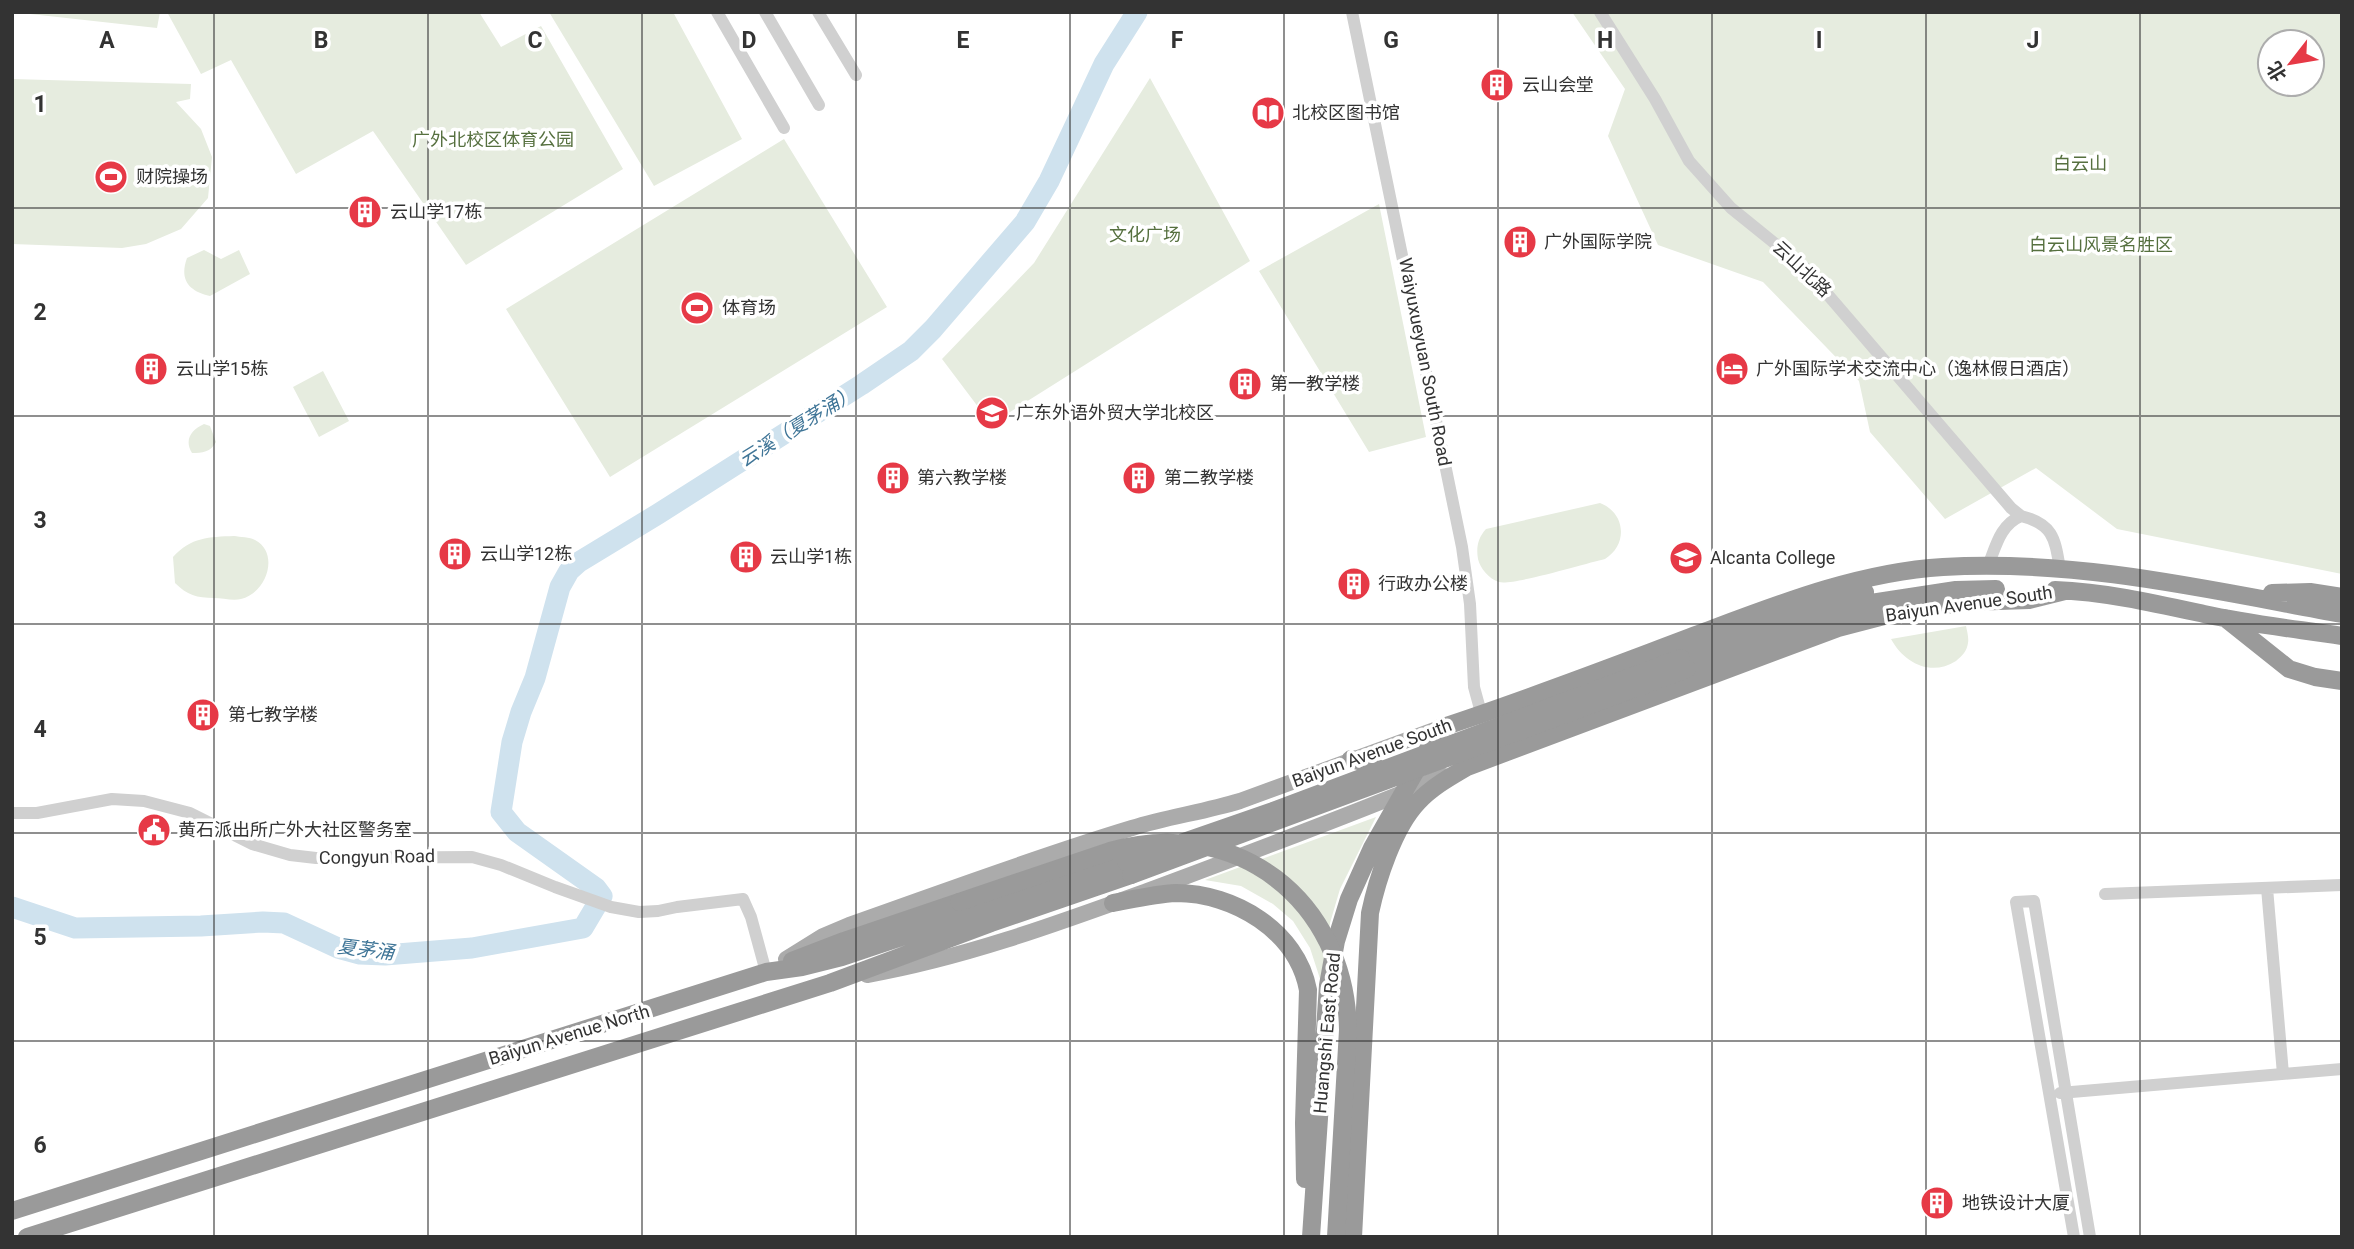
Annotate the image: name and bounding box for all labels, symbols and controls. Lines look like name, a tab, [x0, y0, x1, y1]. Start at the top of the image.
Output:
text: A	[99, 27, 115, 54]
text: B	[314, 27, 328, 54]
text: C	[527, 27, 543, 54]
text: D	[742, 27, 756, 54]
text: E	[957, 27, 970, 54]
text: F	[1171, 27, 1184, 54]
text: G	[1383, 27, 1399, 54]
text: H	[1597, 27, 1613, 54]
text: I	[1816, 27, 1822, 54]
text: J	[2027, 27, 2039, 54]
north arrow	[2256, 28, 2326, 98]
text: 北	[2262, 57, 2292, 86]
building icon: 云山会堂	[1478, 66, 1516, 104]
place label: 云山会堂	[1522, 74, 1594, 95]
text: 1	[33, 91, 47, 118]
library icon: 北校区图书馆	[1249, 94, 1287, 132]
place label: 北校区图书馆	[1292, 102, 1400, 123]
park label: 广外北校区体育公园	[412, 129, 574, 150]
park label: 白云山	[2053, 153, 2107, 174]
sports icon: 财院操场	[92, 158, 130, 196]
place label: 财院操场	[136, 166, 208, 187]
building icon: 云山学17栋	[346, 193, 384, 231]
place label: 云山学17栋	[390, 201, 482, 222]
building icon: 广外国际学院	[1501, 223, 1539, 261]
park label: 文化广场	[1109, 224, 1181, 245]
place label: 广外国际学院	[1544, 231, 1652, 252]
park label: 白云山风景名胜区	[2029, 234, 2173, 255]
street label: 云山北路	[1769, 236, 1836, 301]
street label: Waiyuxueyuan South Road	[1395, 256, 1456, 468]
sports icon: 体育场	[678, 289, 716, 327]
place label: 体育场	[722, 297, 776, 318]
text: 2	[33, 299, 47, 326]
building icon: 云山学15栋	[132, 350, 170, 388]
hotel icon: 广外国际学术交流中心（逸林假日酒店）	[1713, 350, 1751, 388]
place label: 云山学15栋	[176, 358, 268, 379]
place label: 广外国际学术交流中心（逸林假日酒店）	[1756, 358, 2080, 379]
building icon: 第一教学楼	[1226, 365, 1264, 403]
place label: 第一教学楼	[1270, 373, 1360, 394]
water label: 云溪（夏茅涌）	[735, 381, 860, 471]
school or university icon: 广东外语外贸大学北校区	[973, 394, 1011, 432]
place label: 广东外语外贸大学北校区	[1016, 402, 1214, 423]
building icon: 第六教学楼	[874, 459, 912, 497]
building icon: 第二教学楼	[1120, 459, 1158, 497]
place label: 第六教学楼	[917, 467, 1007, 488]
place label: 第二教学楼	[1164, 467, 1254, 488]
text: 3	[33, 507, 47, 534]
building icon: 云山学12栋	[436, 535, 474, 573]
building icon: 云山学1栋	[727, 538, 765, 576]
school or university icon: Alcanta College	[1667, 539, 1705, 577]
place label: 云山学12栋	[480, 543, 572, 564]
place label: 云山学1栋	[770, 546, 852, 567]
place label: Alcanta College	[1710, 547, 1835, 568]
building icon: 行政办公楼	[1335, 565, 1373, 603]
place label: 行政办公楼	[1378, 573, 1468, 594]
street label: Baiyun Avenue South	[1884, 581, 2054, 626]
building icon: 第七教学楼	[184, 696, 222, 734]
place label: 第七教学楼	[228, 704, 318, 725]
street label: Baiyun Avenue South	[1289, 714, 1454, 791]
text: 4	[33, 716, 47, 743]
public building icon: 黄石派出所广外大社区警务室	[135, 811, 173, 849]
place label: 黄石派出所广外大社区警务室	[178, 819, 412, 840]
street label: Congyun Road	[319, 845, 435, 868]
text: 5	[33, 924, 47, 951]
water label: 夏茅涌	[336, 935, 398, 965]
street label: Huangshi East Road	[1309, 952, 1344, 1114]
street label: Baiyun Avenue North	[486, 1000, 652, 1069]
text: 6	[33, 1132, 47, 1159]
building icon: 地铁设计大厦	[1918, 1184, 1956, 1222]
place label: 地铁设计大厦	[1962, 1192, 2070, 1213]

